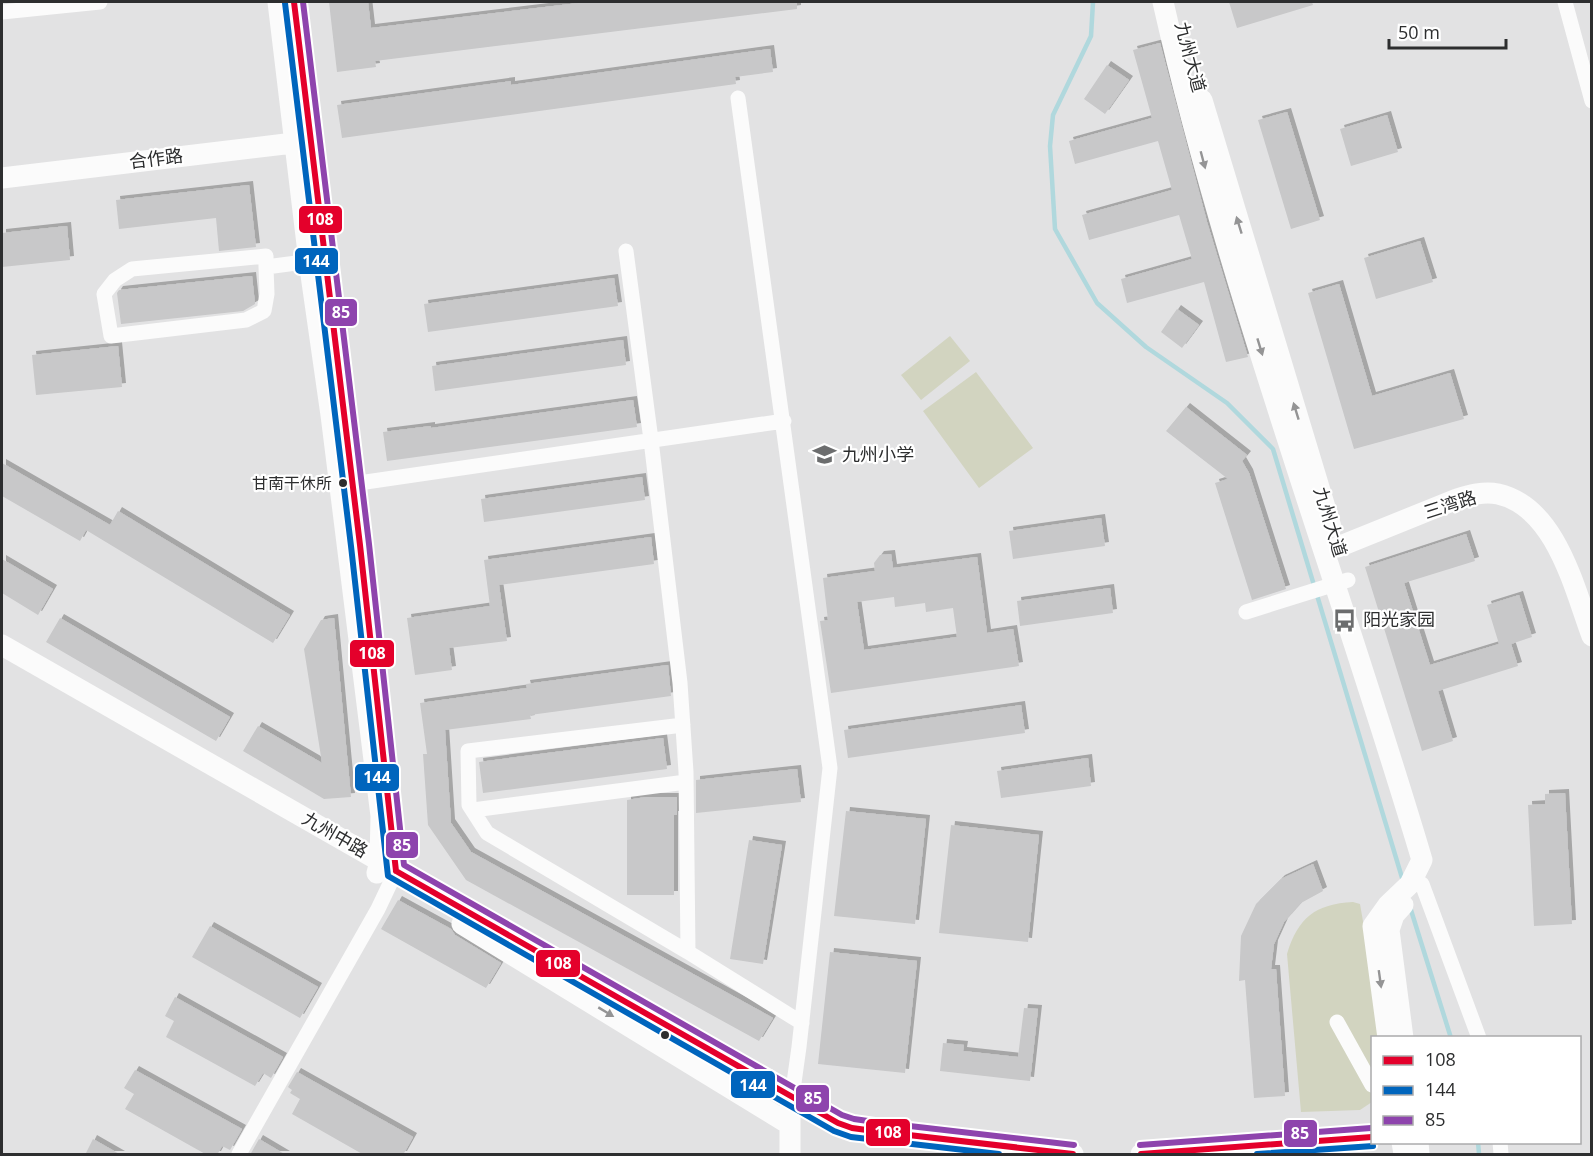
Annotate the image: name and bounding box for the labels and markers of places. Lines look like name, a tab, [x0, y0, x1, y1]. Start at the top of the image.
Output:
school or university icon: 九州小学	[811, 442, 837, 468]
place label: 九州小学	[842, 442, 914, 466]
place label: 甘南干休所	[252, 472, 332, 494]
marker: 甘南干休所	[337, 477, 349, 489]
bus stop icon: 阳光家园	[1332, 607, 1358, 633]
place label: 阳光家园	[1363, 607, 1435, 631]
unlabelled marker	[659, 1029, 671, 1041]

